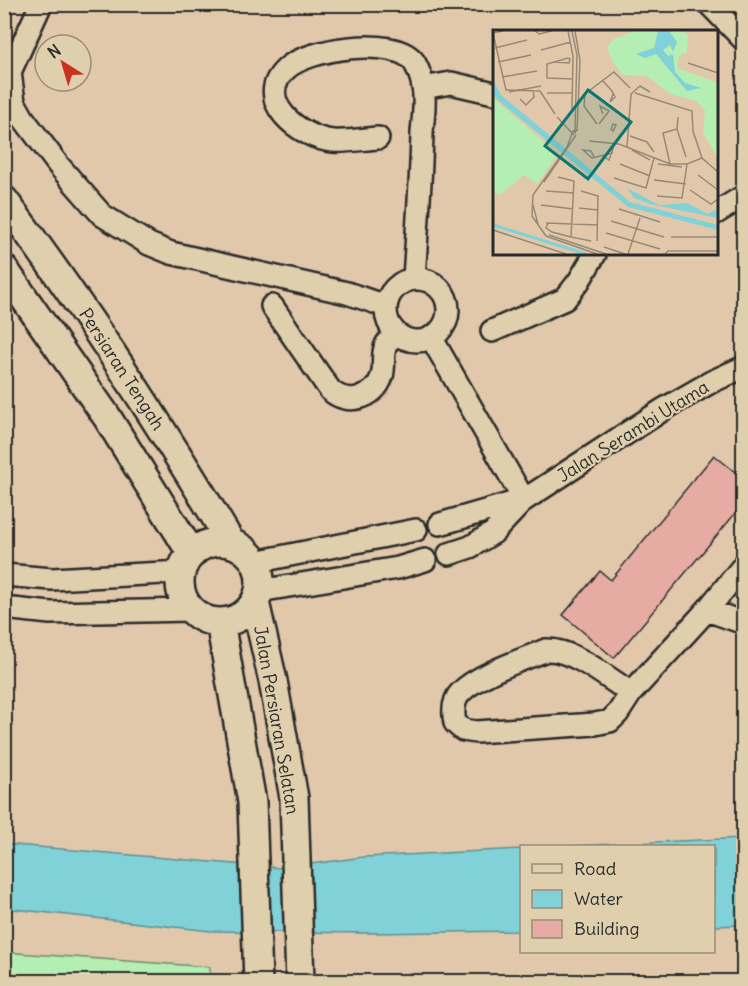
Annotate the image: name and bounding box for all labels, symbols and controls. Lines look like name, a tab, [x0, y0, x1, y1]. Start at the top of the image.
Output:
inset map	[493, 30, 718, 255]
north arrow	[33, 33, 93, 93]
text: N	[44, 40, 64, 62]
street label: Persiaran Tengah	[74, 304, 170, 434]
street label: Jalan Serambi Utama	[553, 375, 713, 487]
street label: Jalan Persiaran Selatan	[249, 624, 305, 816]
legend	[520, 845, 715, 953]
text: Road	[574, 857, 617, 880]
text: Water	[574, 887, 624, 910]
text: Building	[574, 917, 639, 940]

